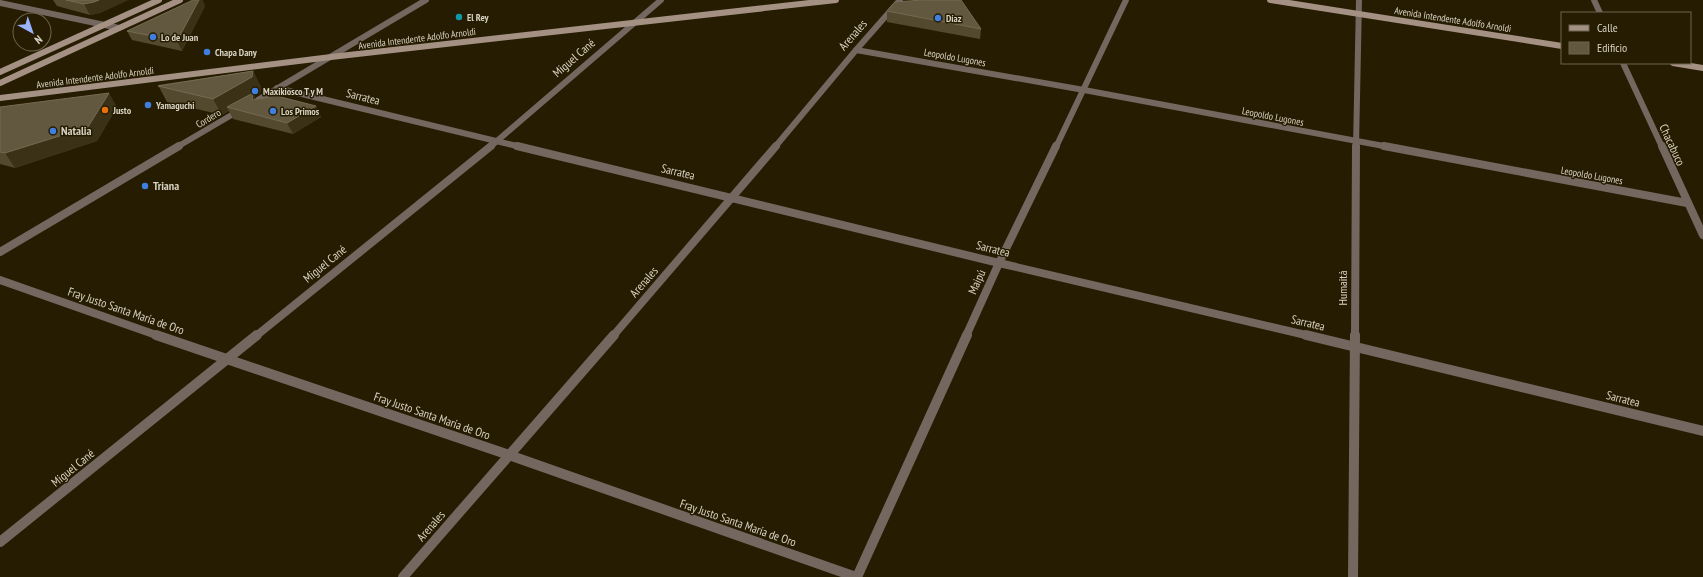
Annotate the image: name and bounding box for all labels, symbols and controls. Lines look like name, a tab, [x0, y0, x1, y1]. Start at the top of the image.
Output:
street label: Avenida Intendente Adolfo Arnoldi	[1394, 4, 1512, 35]
place label: El Rey	[467, 11, 490, 24]
north arrow	[12, 12, 52, 52]
marker: El Rey	[454, 12, 464, 22]
place label: Díaz	[946, 12, 962, 25]
legend	[1561, 12, 1691, 64]
marker: Díaz	[933, 13, 943, 23]
street label: Arenales	[835, 16, 870, 53]
text: Calle	[1597, 20, 1618, 35]
street label: Avenida Intendente Adolfo Arnoldi	[358, 25, 477, 52]
place label: Lo de Juan	[161, 31, 199, 44]
text: N	[32, 32, 45, 47]
marker: Lo de Juan	[148, 32, 158, 42]
street label: Miguel Cané	[549, 35, 598, 80]
text: Edificio	[1597, 40, 1627, 55]
place label: Chapa Dany	[215, 46, 258, 59]
street label: Leopoldo Lugones	[923, 46, 988, 69]
marker: Chapa Dany	[202, 47, 212, 57]
street label: Avenida Intendente Adolfo Arnoldi	[36, 64, 155, 91]
place label: Maxikiosco T y M	[263, 85, 323, 98]
street label: Sarratea	[345, 85, 382, 108]
marker: Maxikiosco T y M	[250, 86, 260, 96]
place label: Yamaguchi	[155, 99, 194, 112]
marker: Yamaguchi	[143, 100, 153, 110]
place label: Justo	[112, 104, 132, 117]
street label: Leopoldo Lugones	[1241, 104, 1306, 129]
marker: Justo	[100, 105, 110, 115]
place label: Los Primos	[281, 105, 320, 118]
street label: Cordero	[193, 106, 223, 131]
marker: Los Primos	[268, 106, 278, 116]
street label: Chacabuco	[1656, 122, 1689, 168]
place label: Natalia	[61, 123, 92, 138]
marker: Natalia	[48, 126, 58, 136]
street label: Sarratea	[660, 160, 697, 183]
street label: Leopoldo Lugones	[1560, 164, 1625, 187]
place label: Triana	[153, 178, 179, 193]
marker: Triana	[140, 181, 150, 191]
street label: Sarratea	[975, 237, 1012, 260]
street label: Miguel Cané	[300, 242, 349, 286]
street label: Arenales	[626, 263, 661, 300]
street label: Maipú	[965, 267, 989, 296]
street label: Humaitá	[1335, 270, 1350, 305]
street label: Fray Justo Santa María de Oro	[66, 284, 186, 337]
street label: Sarratea	[1290, 311, 1327, 334]
street label: Sarratea	[1605, 387, 1642, 410]
street label: Fray Justo Santa María de Oro	[372, 389, 492, 442]
street label: Miguel Cané	[48, 446, 97, 490]
street label: Fray Justo Santa María de Oro	[678, 496, 798, 549]
street label: Arenales	[413, 507, 448, 544]

